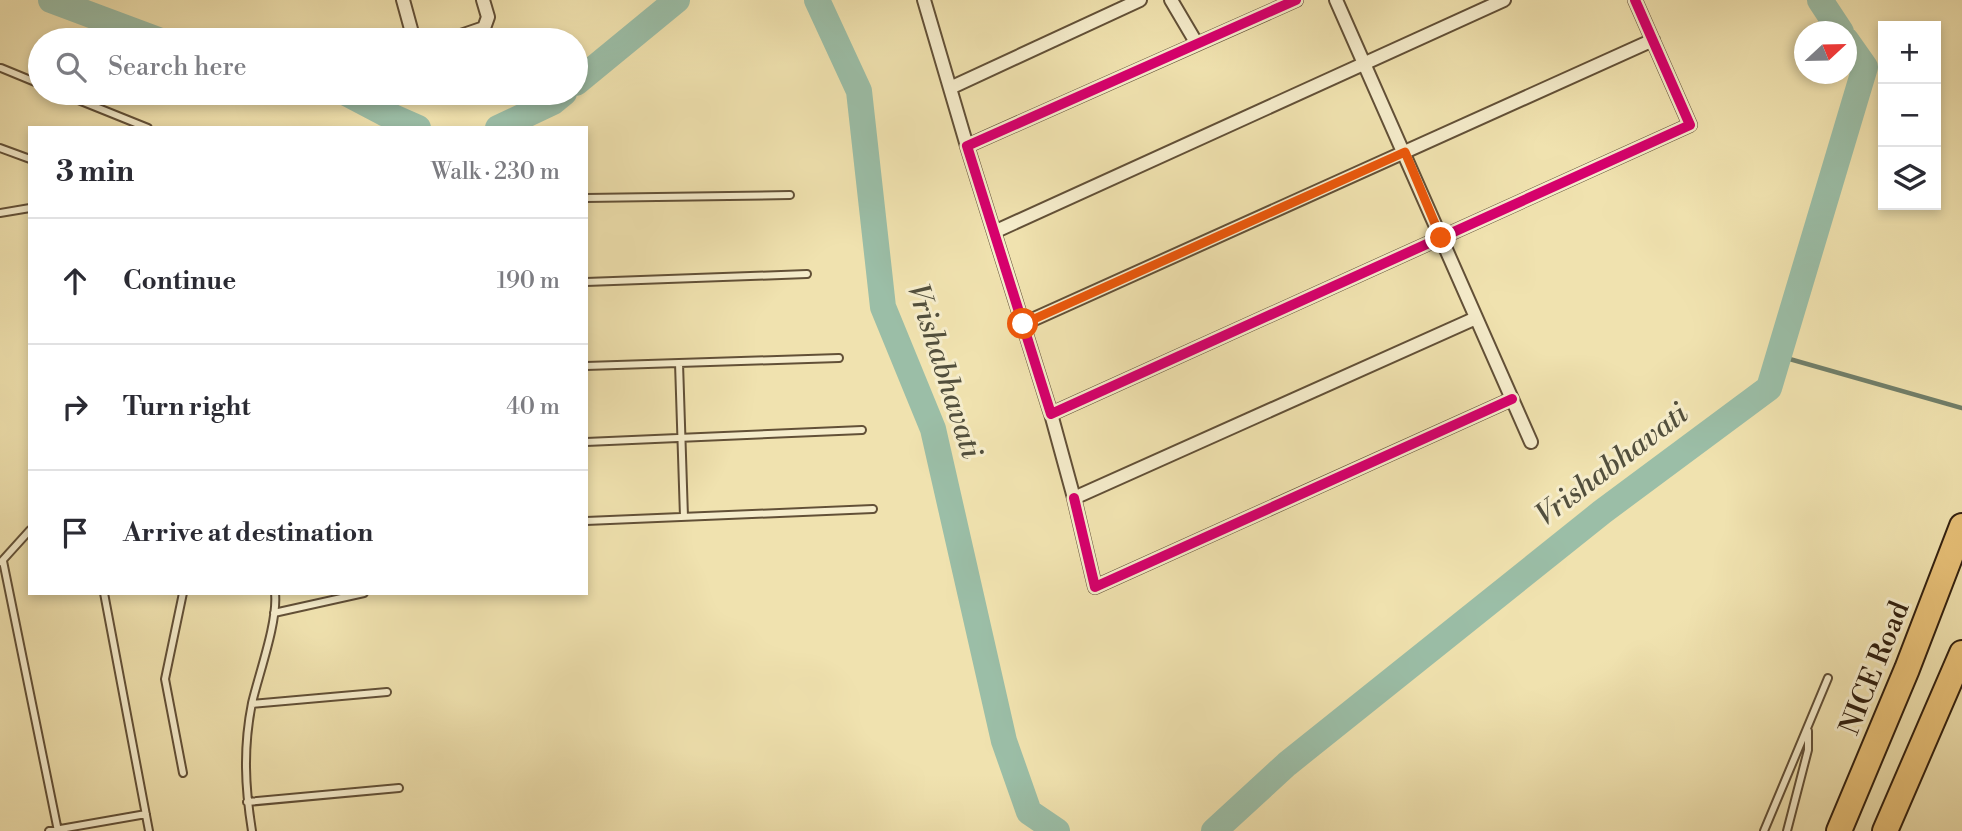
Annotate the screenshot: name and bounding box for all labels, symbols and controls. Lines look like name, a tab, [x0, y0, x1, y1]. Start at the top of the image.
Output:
north arrow	[1794, 21, 1857, 84]
map controls	[1878, 21, 1941, 210]
button: +	[1878, 21, 1941, 84]
search box	[28, 28, 588, 105]
icon: search	[52, 48, 90, 86]
text: Search here	[108, 51, 247, 83]
button: −	[1878, 84, 1941, 147]
button: layers	[1878, 147, 1941, 210]
text: 3 min	[56, 153, 134, 191]
text: Walk · 230 m	[431, 158, 560, 186]
route end	[1425, 222, 1456, 253]
icon: ahead	[56, 262, 94, 300]
text: Continue	[123, 265, 236, 297]
text: 190 m	[497, 267, 560, 295]
water label: Vrishabhavati	[898, 279, 990, 464]
route start	[1007, 308, 1038, 339]
icon: right	[56, 388, 94, 426]
text: Turn right	[123, 391, 251, 423]
text: 40 m	[506, 393, 560, 421]
water label: Vrishabhavati	[1528, 395, 1697, 535]
icon: arrive	[56, 514, 94, 552]
text: Arrive at destination	[123, 517, 373, 549]
street label: NICE Road	[1832, 596, 1918, 740]

